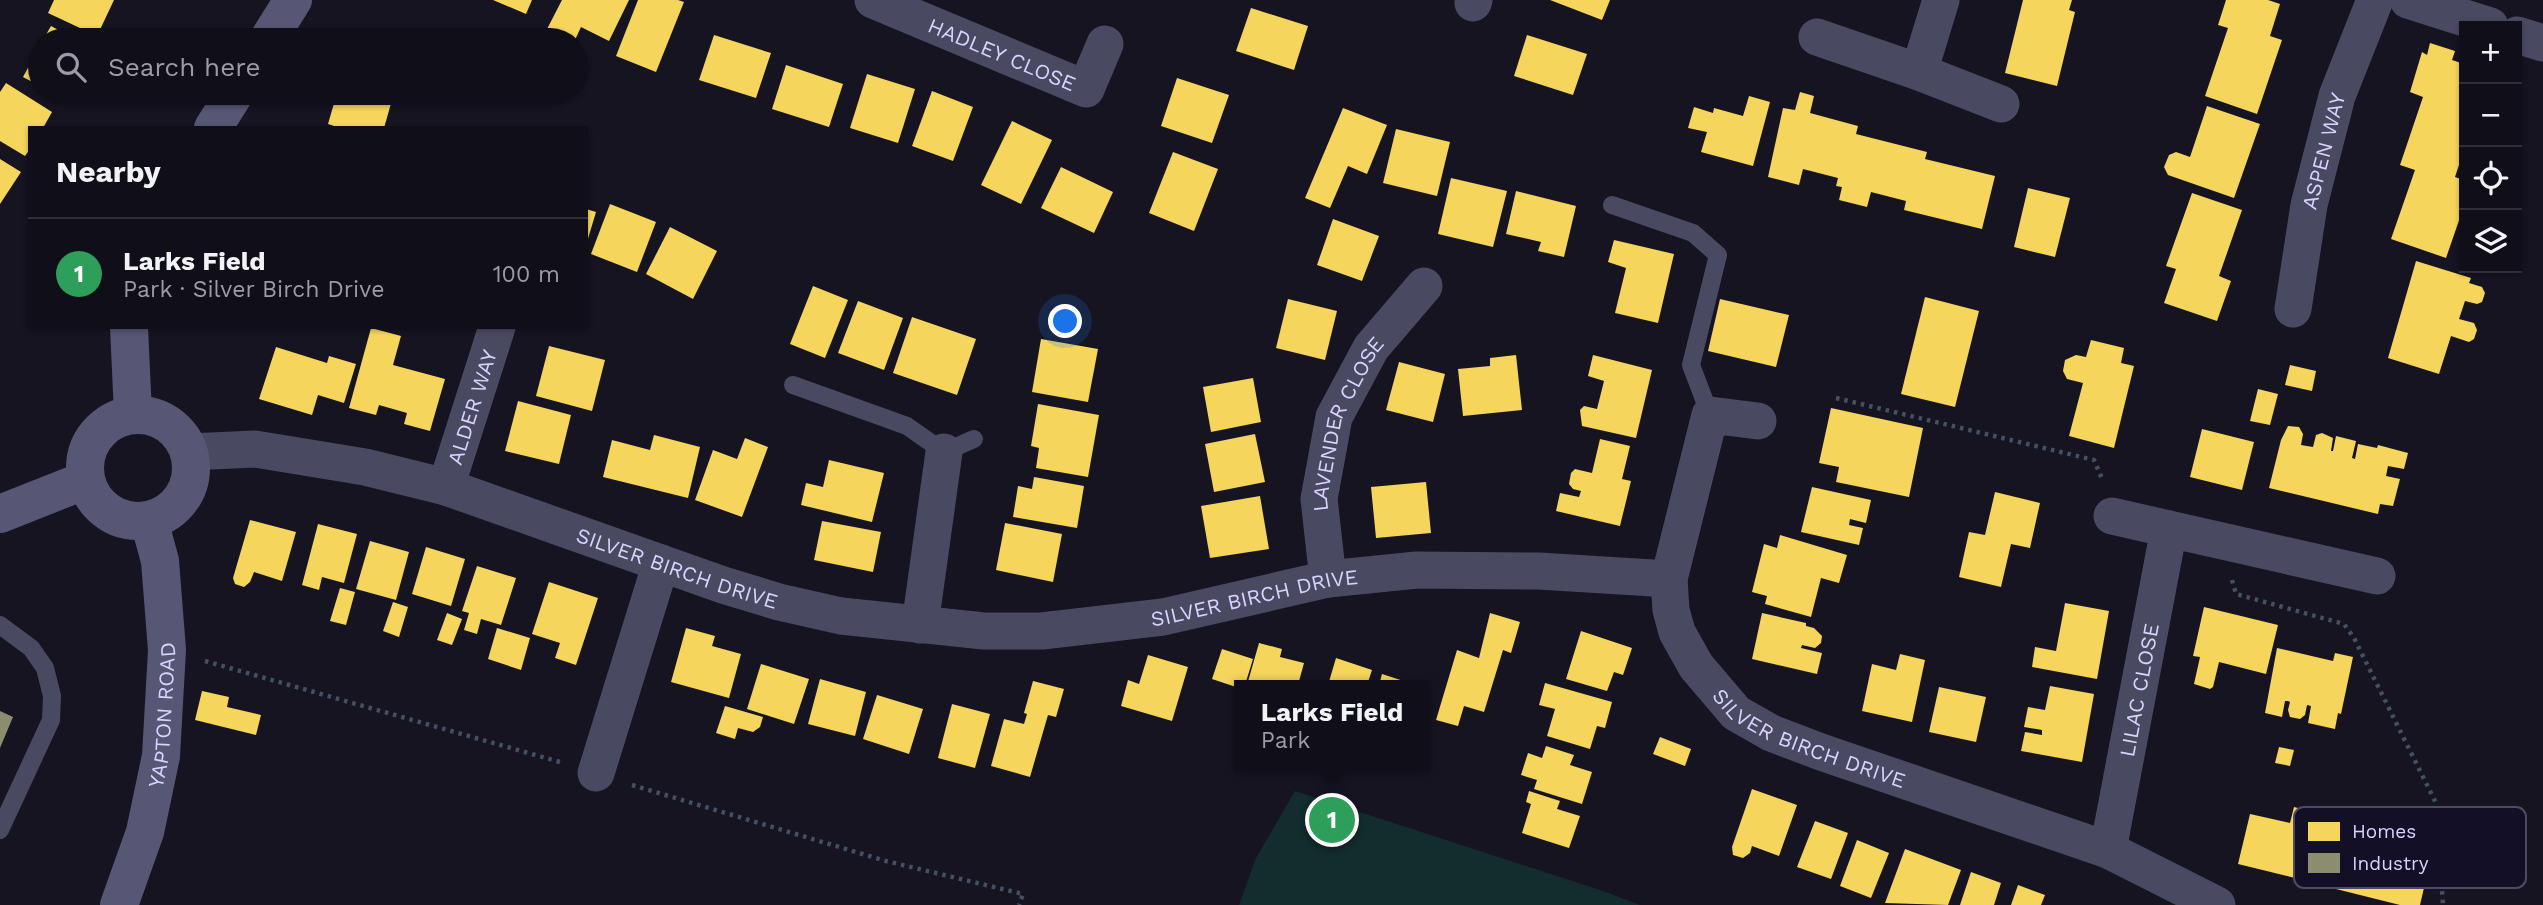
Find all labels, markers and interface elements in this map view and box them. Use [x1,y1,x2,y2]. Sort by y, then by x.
street label: HADLEY CLOSE [925,12,1080,96]
map controls [2459,21,2522,273]
button: + [2459,21,2522,84]
search box [28,28,588,105]
icon: search [52,48,90,86]
text: Search here [108,52,260,82]
button: − [2459,84,2522,147]
street label: ASPEN WAY [2296,90,2350,212]
button: locate [2459,147,2522,210]
text: Nearby [56,154,161,189]
button: layers [2459,210,2522,273]
text: Larks Field [123,246,266,276]
text: 1 [74,261,84,288]
text: 100 m [493,261,560,288]
text: Park · Silver Birch Drive [123,276,384,303]
your location [1048,304,1082,338]
street label: LAVENDER CLOSE [1307,331,1388,513]
street label: ALDER WAY [441,346,502,468]
street label: SILVER BIRCH DRIVE [573,522,781,613]
street label: SILVER BIRCH DRIVE [1149,564,1359,631]
street label: LILAC CLOSE [2114,621,2163,759]
street label: YAPTON ROAD [142,641,180,790]
popup [1234,680,1430,771]
street label: SILVER BIRCH DRIVE [1708,683,1909,793]
text: Larks Field [1261,697,1403,727]
text: Park [1261,727,1310,754]
pin: 1 [1309,794,1355,846]
legend [2294,807,2526,888]
text: Homes [2352,820,2416,843]
text: Industry [2352,852,2429,875]

